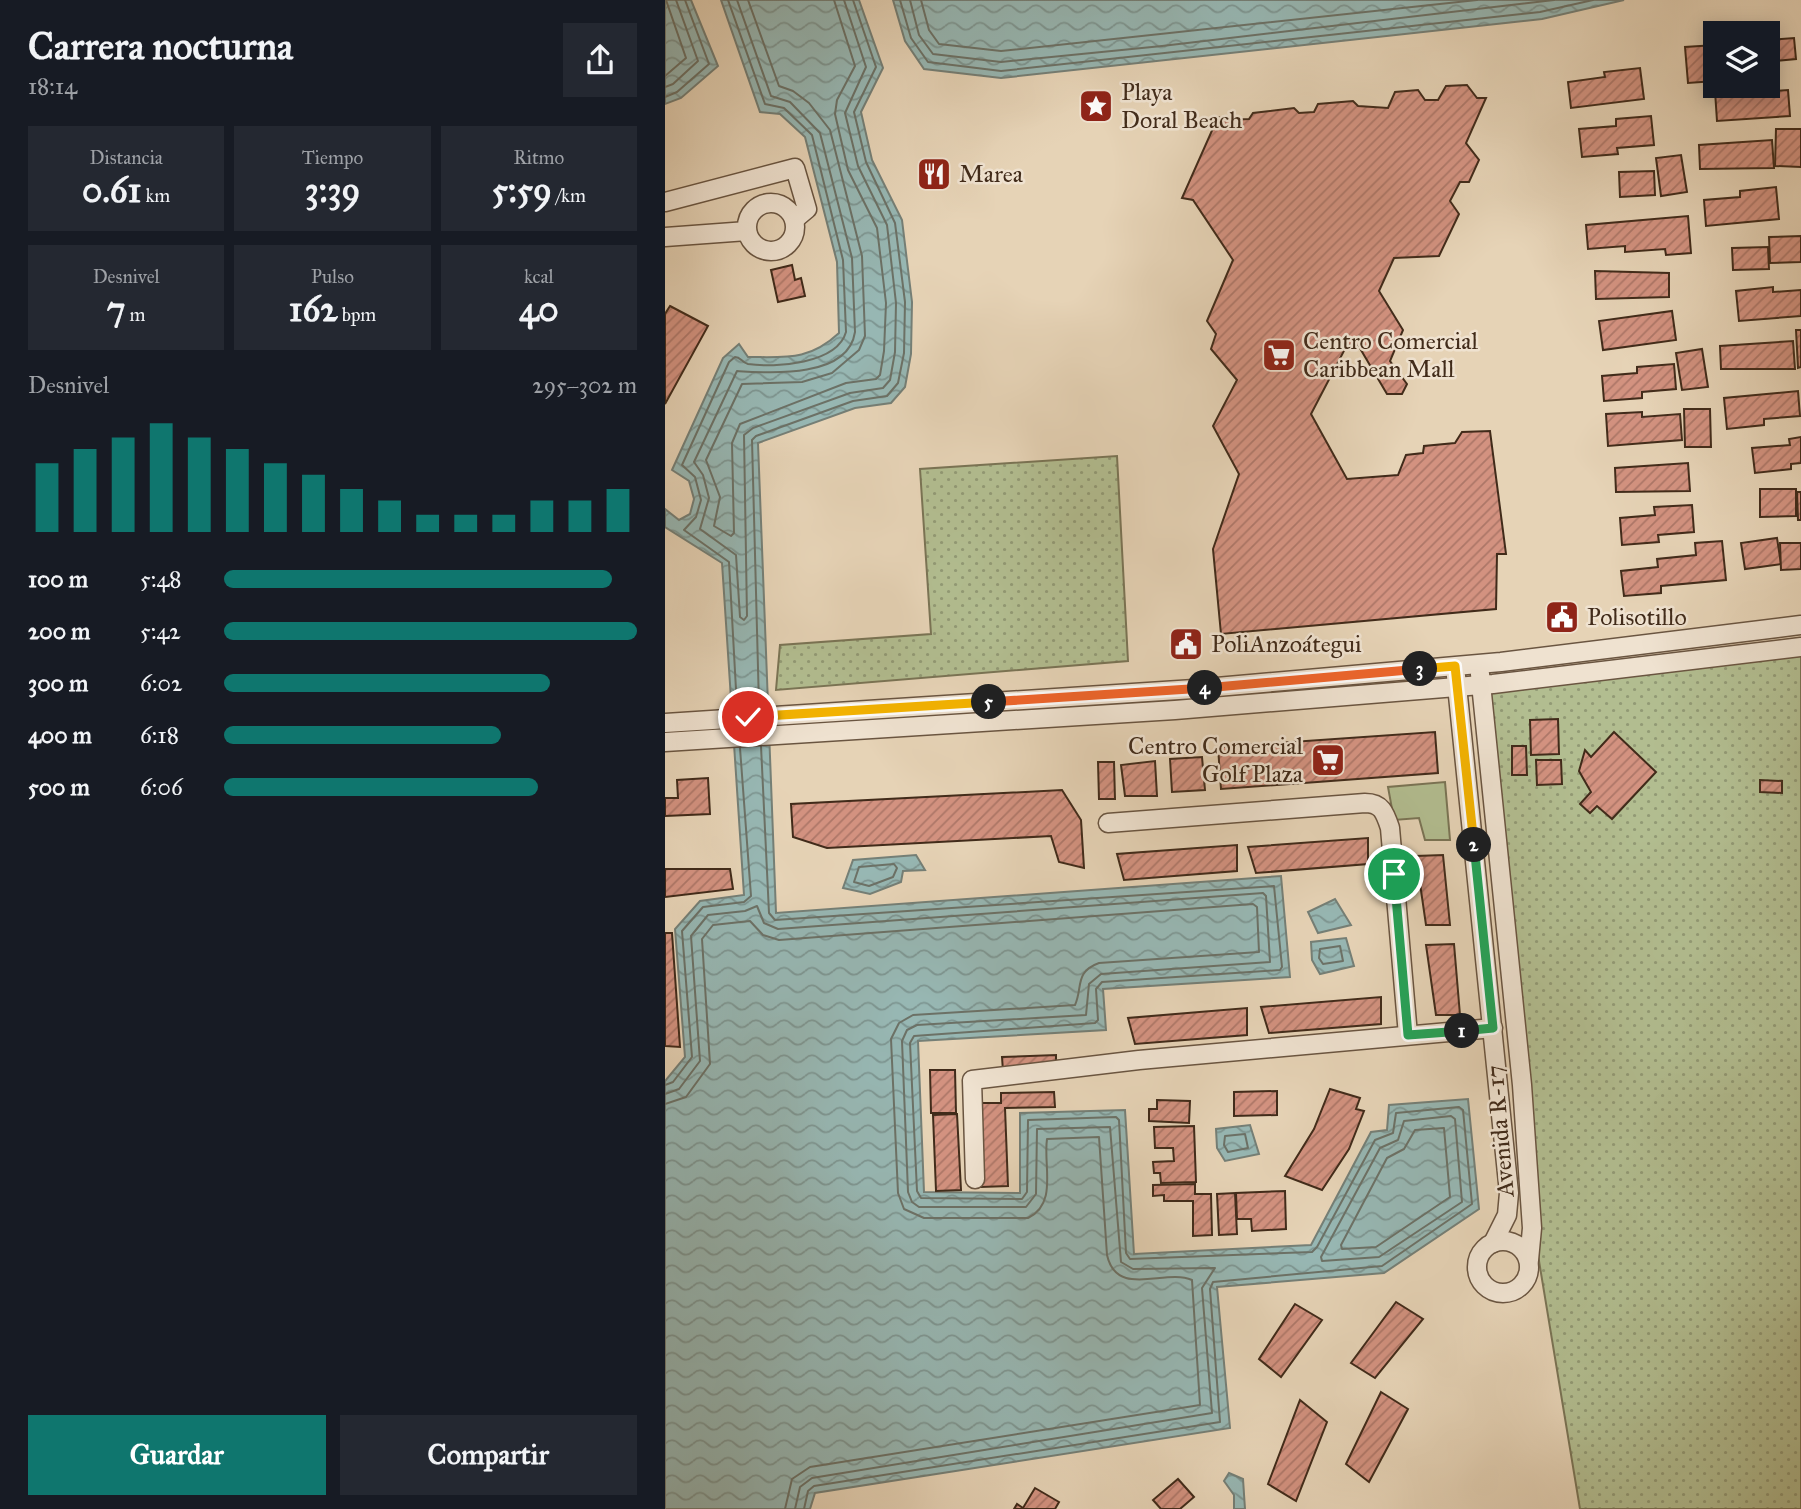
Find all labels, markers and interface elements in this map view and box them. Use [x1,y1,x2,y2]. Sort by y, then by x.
map controls [1703,21,1780,98]
button: layers [1703,21,1780,98]
text: Carrera nocturna [28,23,293,69]
button: share [563,23,637,97]
text: 18:14 [28,72,77,100]
place label: Playa Doral Beach [1121,77,1242,135]
place icon: Playa Doral Beach [1077,87,1115,125]
text: Distancia [89,146,163,169]
text: Tiempo [302,146,363,169]
text: Ritmo [513,146,564,169]
restaurant icon: Marea [915,155,953,193]
place label: Marea [959,159,1024,189]
text: 0.61 [82,169,141,212]
text: 3:39 [305,169,360,212]
text: 5:59 [492,169,552,212]
text: km [141,184,170,207]
text: /km [552,184,586,207]
text: Desnivel [93,265,160,288]
text: Pulso [311,265,354,288]
text: kcal [524,265,554,288]
text: 7 [107,288,125,331]
text: 162 [289,288,338,331]
text: 40 [519,288,559,331]
text: m [125,303,146,326]
text: bpm [338,303,376,326]
place label: Centro Comercial Caribbean Mall [1303,326,1478,384]
supermarket icon: Centro Comercial Caribbean Mall [1260,336,1298,374]
text: Desnivel [28,371,109,399]
text: 295–302 m [532,371,637,399]
text: 100 m [28,565,88,593]
text: 5:48 [140,565,182,593]
public building icon: Polisotillo [1543,598,1581,636]
place label: Polisotillo [1587,602,1687,632]
text: 200 m [28,617,90,645]
text: 5:42 [140,617,181,645]
public building icon: PoliAnzoátegui [1167,625,1205,663]
place label: PoliAnzoátegui [1211,629,1362,659]
pin: 3 [1403,652,1437,686]
text: 3 [1416,657,1423,680]
text: 300 m [28,669,88,697]
text: 6:02 [140,669,182,697]
pin: 4 [1187,670,1223,706]
text: 4 [1199,676,1210,699]
pin: 5 [971,684,1007,720]
pin [718,687,778,747]
text: 5 [984,690,993,713]
icon: check [729,698,767,736]
text: 400 m [28,721,92,749]
text: 6:18 [140,721,179,749]
place label: Centro Comercial Golf Plaza [1128,731,1304,789]
supermarket icon: Centro Comercial Golf Plaza [1309,741,1347,779]
text: 500 m [28,773,90,801]
text: 6:06 [140,773,183,801]
pin: 2 [1457,828,1491,862]
text: 2 [1469,833,1478,856]
pin [1364,844,1424,904]
icon: arrive [1375,855,1413,893]
pin: 1 [1445,1014,1479,1048]
text: 1 [1458,1019,1465,1042]
street label: Avenida R-17 [1479,1064,1521,1199]
button: Guardar [28,1415,326,1495]
button: Compartir [340,1415,637,1495]

